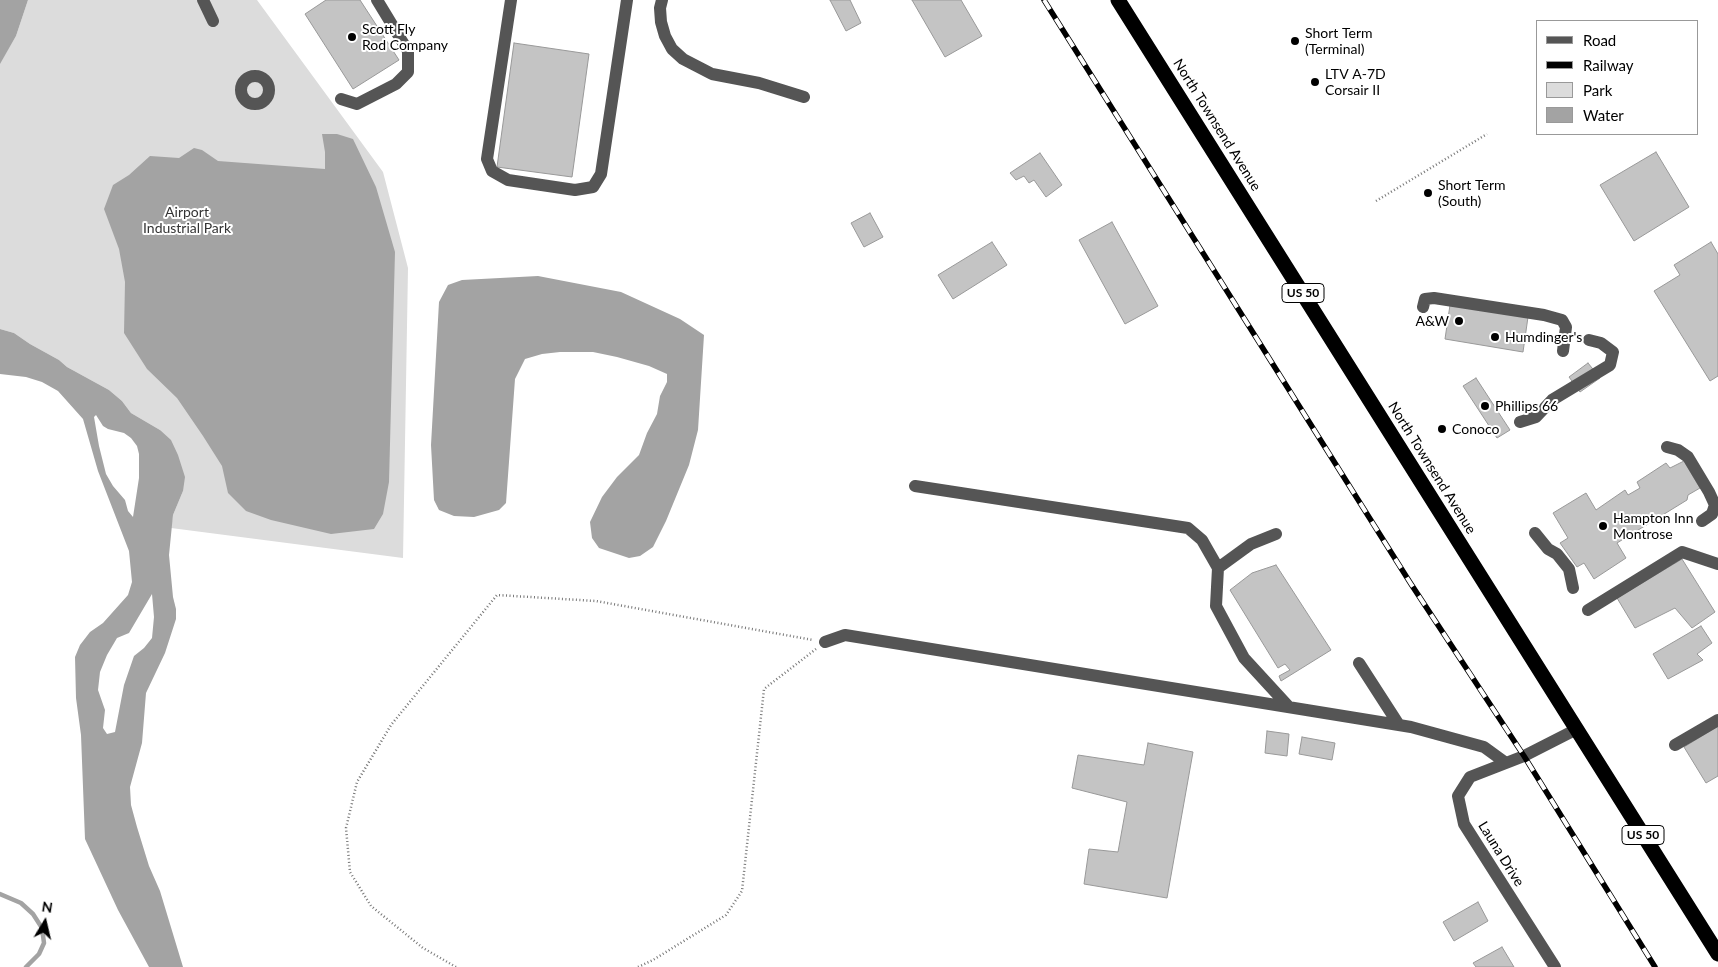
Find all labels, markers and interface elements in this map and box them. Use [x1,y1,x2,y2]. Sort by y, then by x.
legend [1536,20,1698,135]
place label: Scott Fly Rod Company [362,21,448,54]
place label: Short Term (Terminal) [1305,25,1372,58]
marker: Scott Fly Rod Company [346,31,358,43]
text: Road [1583,31,1616,49]
marker: Short Term (Terminal) [1289,35,1301,47]
street label: North Townsend Avenue [1170,56,1264,194]
text: Railway [1583,56,1634,74]
place label: LTV A-7D Corsair II [1325,66,1386,98]
marker: LTV A-7D Corsair II [1309,76,1321,88]
text: Park [1583,81,1612,99]
text: Water [1583,106,1624,124]
place label: Short Term (South) [1438,177,1505,210]
marker: Short Term (South) [1422,187,1434,199]
park label: Airport Industrial Park [143,204,231,236]
road number: US 50 [1282,284,1324,302]
place label: A&W [1415,313,1449,329]
marker: A&W [1453,315,1465,327]
place label: Humdinger's [1505,329,1582,345]
marker: Humdinger's [1489,331,1501,343]
place label: Phillips 66 [1495,398,1558,414]
street label: North Townsend Avenue [1385,399,1479,537]
marker: Phillips 66 [1479,400,1491,412]
place label: Conoco [1452,421,1499,437]
marker: Conoco [1436,423,1448,435]
place label: Hampton Inn Montrose [1613,510,1693,542]
marker: Hampton Inn Montrose [1597,520,1609,532]
street label: Launa Drive [1474,818,1528,890]
road number: US 50 [1622,826,1664,844]
north arrow [20,897,70,947]
text: N [41,897,54,916]

